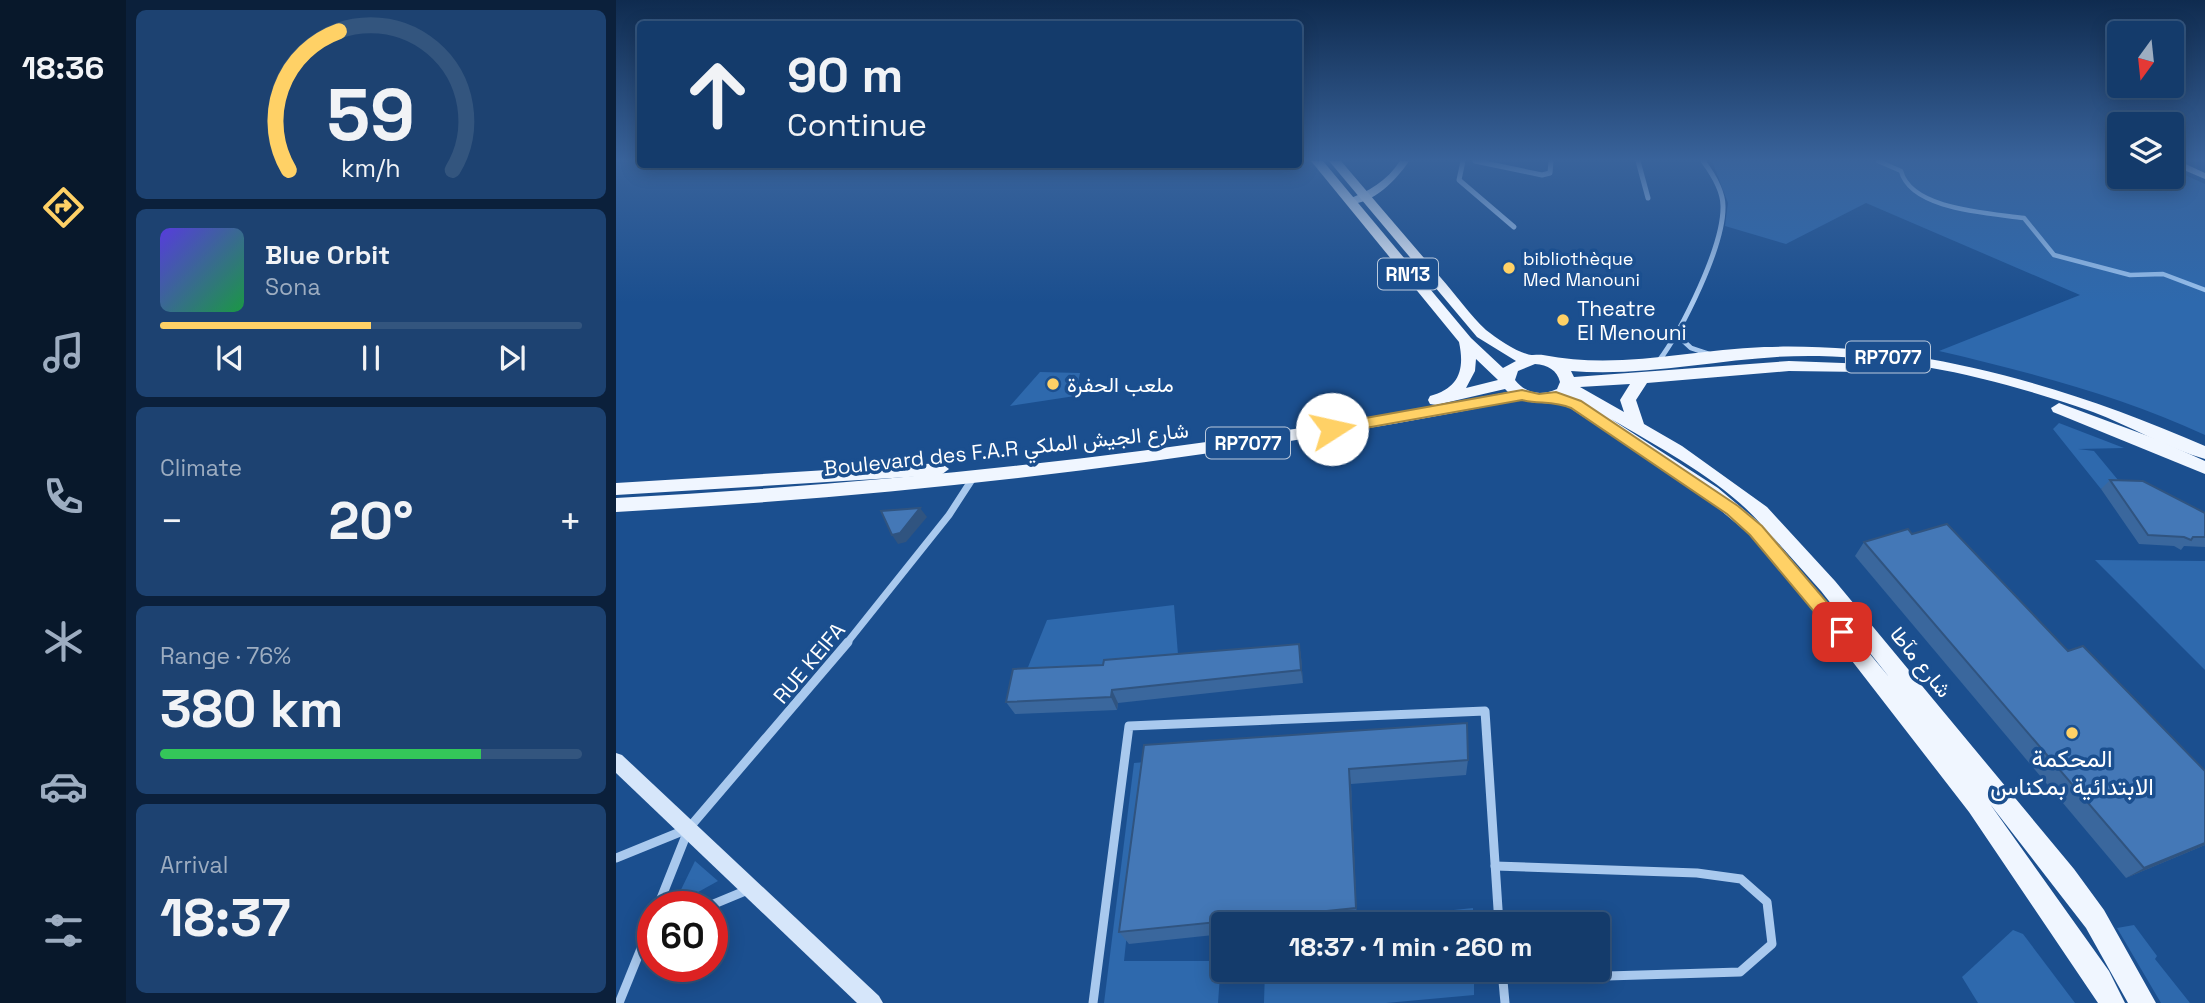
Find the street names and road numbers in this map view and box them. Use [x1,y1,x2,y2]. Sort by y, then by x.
road number: RN13 [1378,258,1438,290]
road number: RP7077 [1846,342,1930,372]
street label: Boulevard des F.A.R شارع الجيش الملكي [822,416,1190,486]
road number: RP7077 [1206,428,1290,458]
street label: RUE KEIFA [767,617,851,709]
street label: شارع مآطا [1883,621,1958,704]

